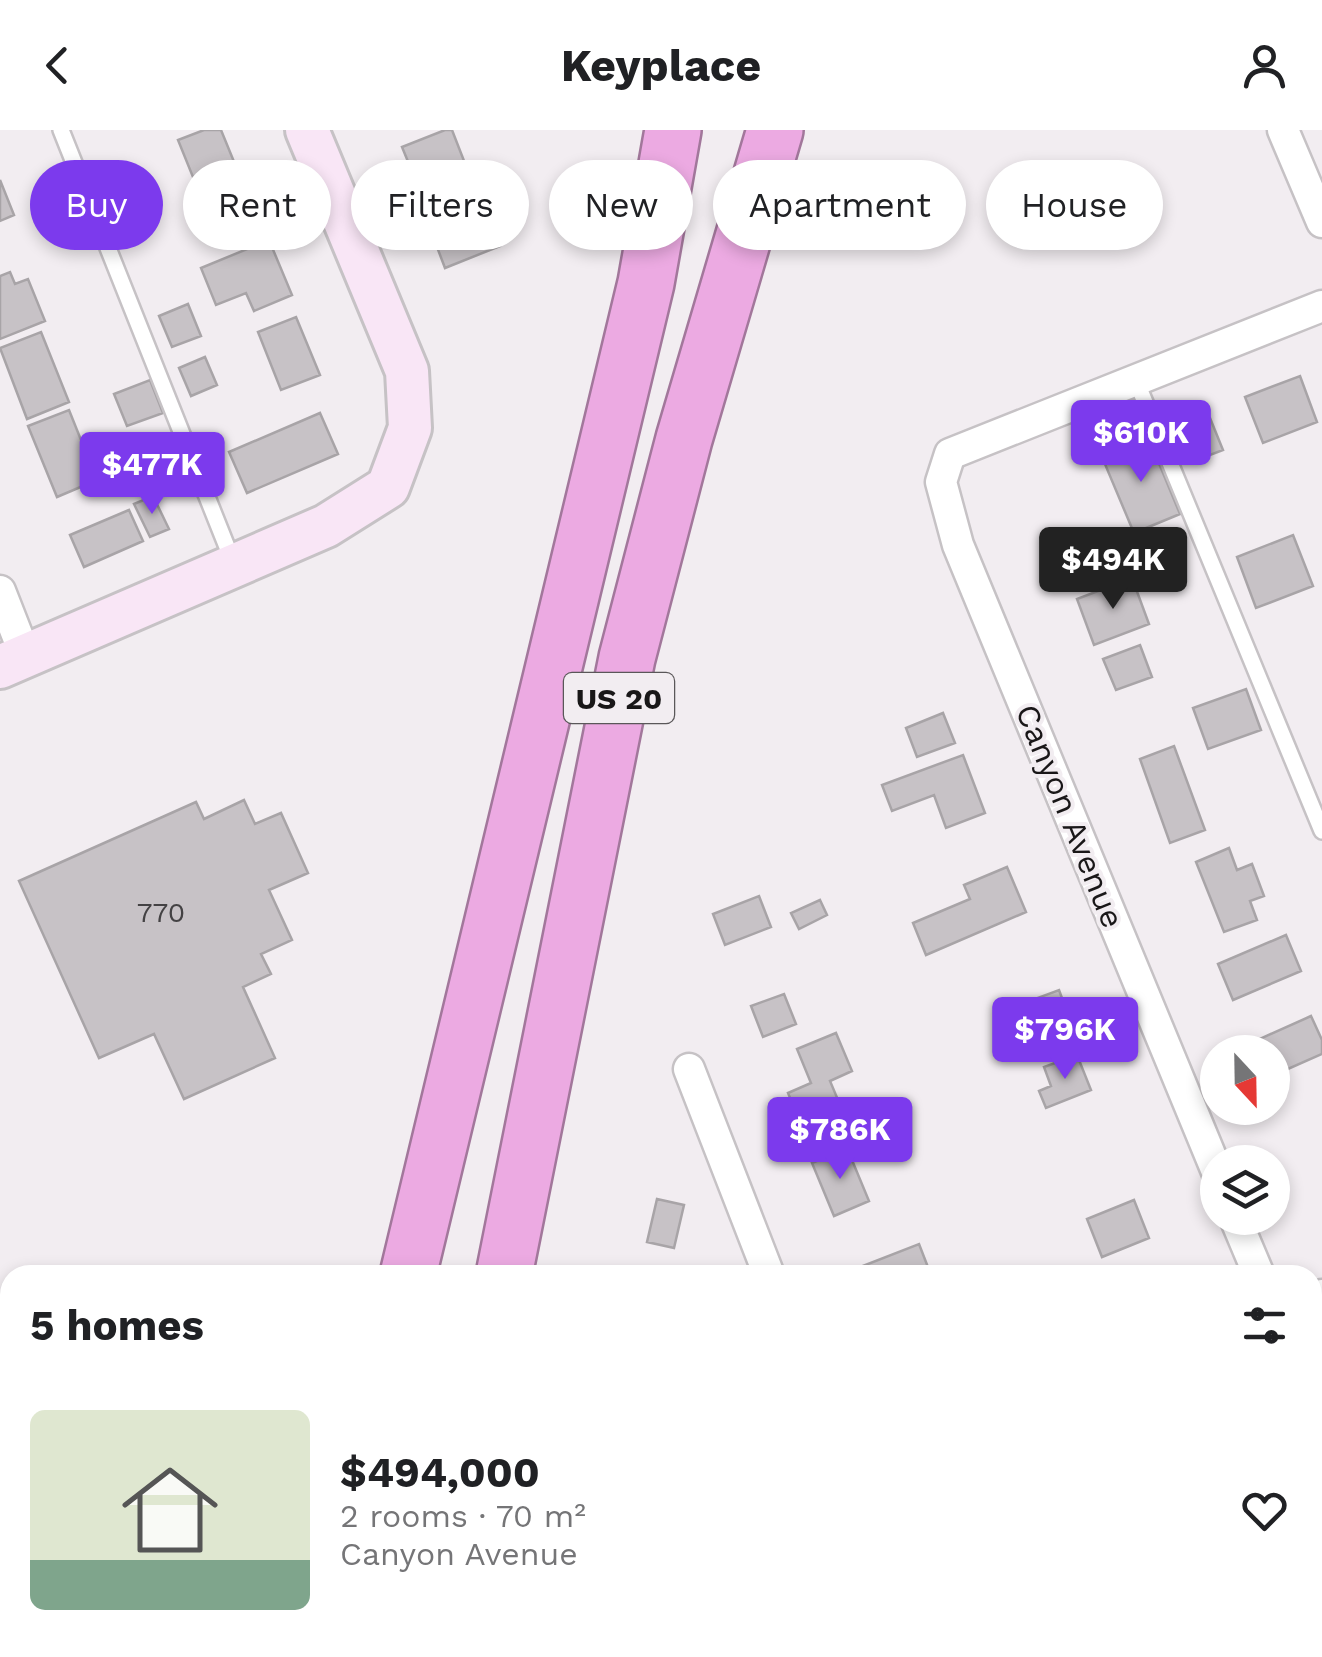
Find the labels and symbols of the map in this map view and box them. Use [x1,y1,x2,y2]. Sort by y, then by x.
pin: $610K [1071,400,1211,485]
pin: $477K [82,432,222,517]
pin: $494K [1043,527,1183,612]
road number: US 20 [564,673,674,723]
street label: Canyon Avenue [1008,699,1132,933]
house number: 770 [137,896,185,929]
pin: $796K [995,997,1135,1082]
north arrow [1200,1035,1290,1125]
pin: $786K [770,1097,910,1182]

